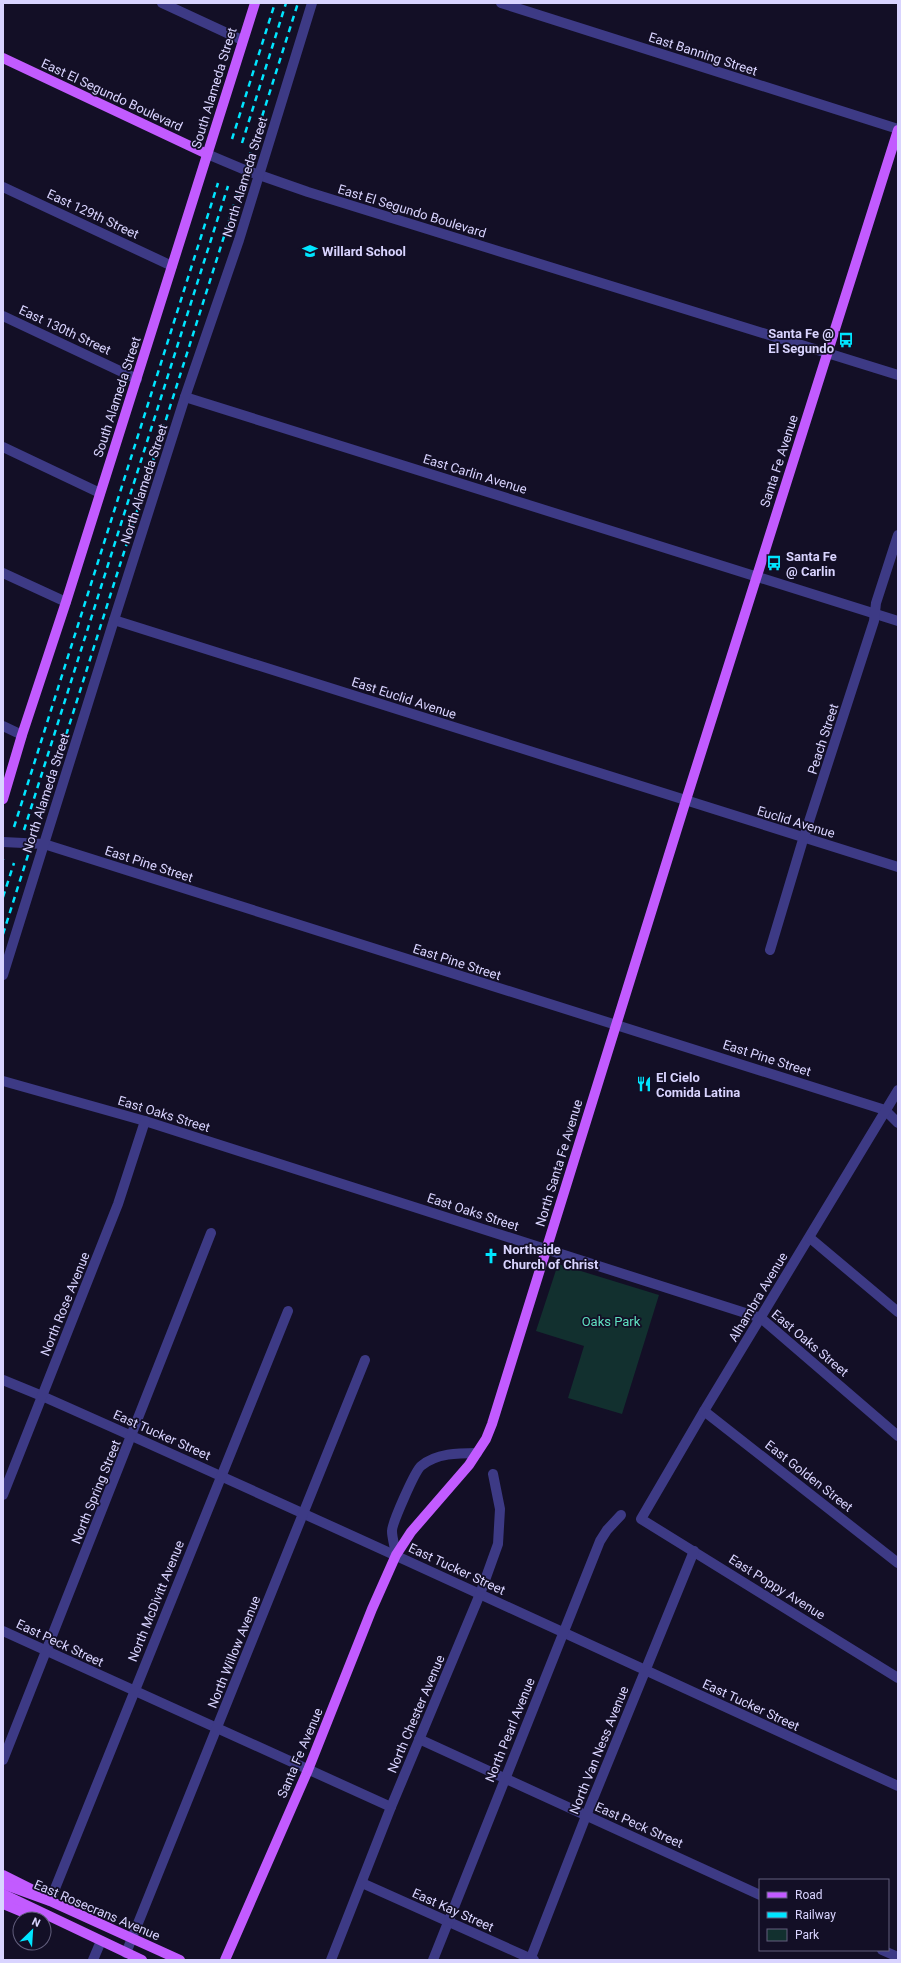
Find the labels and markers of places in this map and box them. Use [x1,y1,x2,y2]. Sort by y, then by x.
school or university icon: Willard School [301,242,319,260]
place label: Willard School [322,244,406,259]
place label: Santa Fe @ El Segundo [768,326,834,356]
bus stop icon: Santa Fe @ El Segundo [837,331,855,349]
place label: Santa Fe @ Carlin [786,549,837,579]
bus stop icon: Santa Fe @ Carlin [765,554,783,572]
place label: El Cielo Comida Latina [656,1070,740,1100]
restaurant icon: El Cielo Comida Latina [635,1075,653,1093]
place label: Northside Church of Christ [503,1242,599,1272]
church icon: Northside Church of Christ [482,1247,500,1265]

